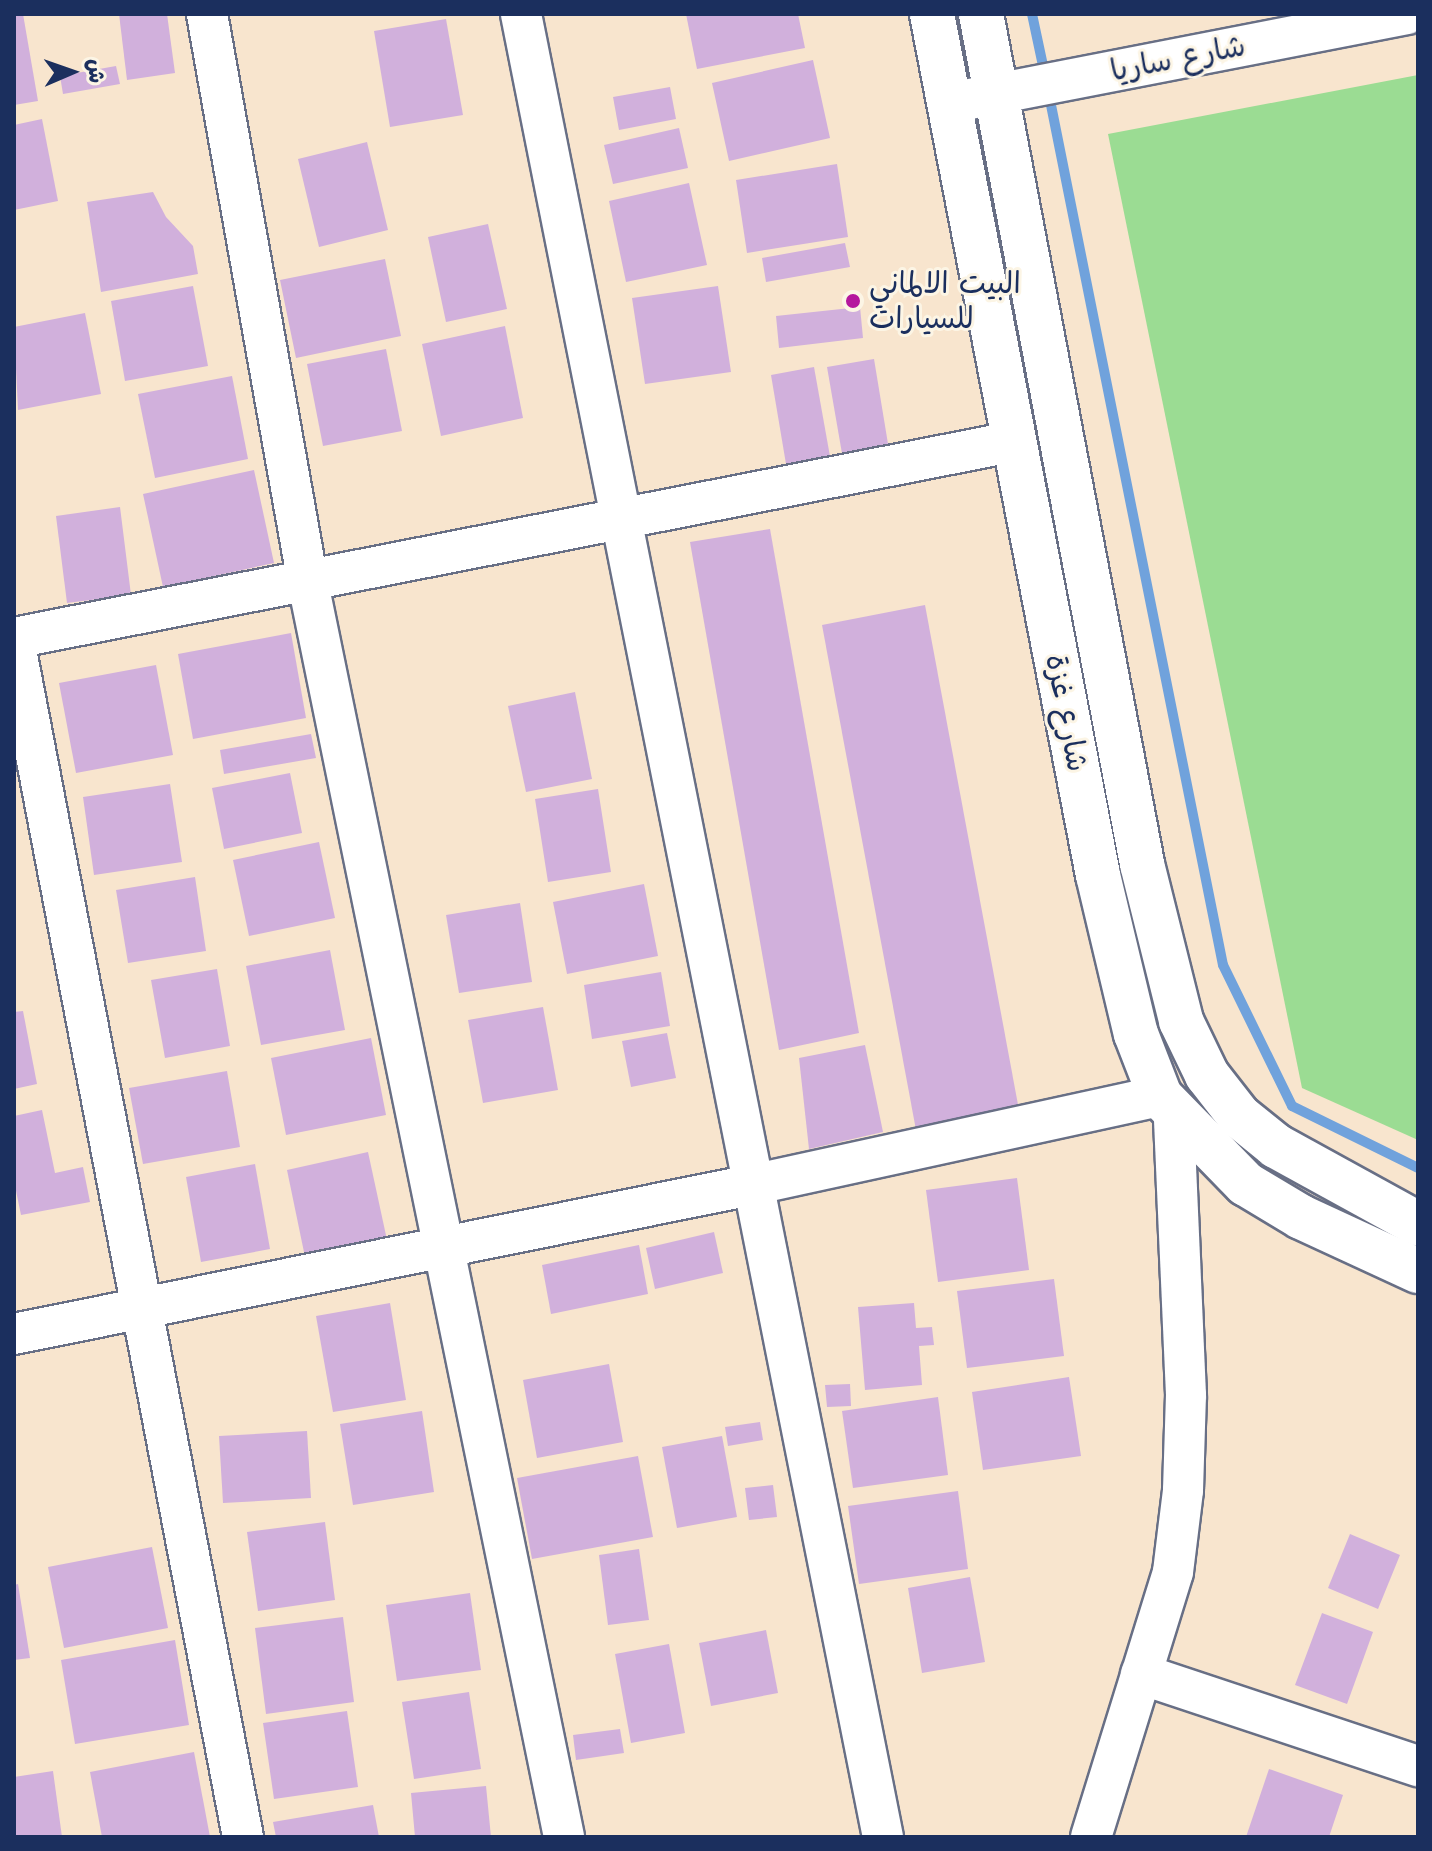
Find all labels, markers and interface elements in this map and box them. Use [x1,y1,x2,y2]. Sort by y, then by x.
street label: شارع ساريا [1107,28,1249,90]
north arrow [32,32,112,112]
text: ش [83,59,109,84]
place label: البيت الالماني للسيارات [869,266,1021,336]
marker: البيت الالماني للسيارات [844,292,862,310]
street label: شارع غزة [1037,651,1095,775]

